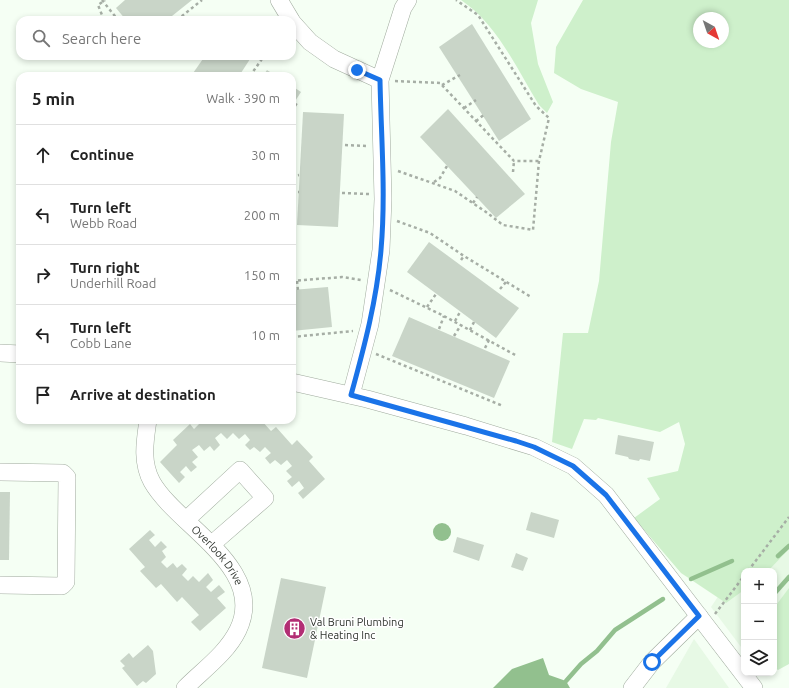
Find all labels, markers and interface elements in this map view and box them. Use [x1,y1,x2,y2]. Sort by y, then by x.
north arrow [693,12,729,48]
search box [16,16,296,60]
icon: search [30,27,52,49]
text: Search here [62,30,141,47]
route end [348,61,366,79]
text: 5 min [32,89,75,108]
text: Walk · 390 m [206,91,280,105]
icon: ahead [32,144,54,166]
text: Continue [70,146,134,163]
text: 30 m [251,148,280,162]
text: Turn left [70,199,131,216]
icon: left [32,204,54,226]
text: 200 m [244,208,280,222]
text: Webb Road [70,216,137,230]
text: Turn right [70,259,140,276]
icon: right [32,264,54,286]
text: 150 m [244,268,280,282]
text: Underhill Road [70,276,156,290]
text: Turn left [70,319,131,336]
icon: left [32,324,54,346]
text: 10 m [251,328,280,342]
text: Cobb Lane [70,336,132,350]
icon: arrive [32,384,54,406]
text: Arrive at destination [70,386,216,403]
street label: Overlook Drive [189,523,245,587]
map controls [741,568,777,676]
button: + [741,568,777,604]
button: − [741,604,777,640]
building icon: Val Bruni Plumbing & Heating Inc [281,615,307,641]
place label: Val Bruni Plumbing & Heating Inc [310,616,404,641]
button: layers [741,640,777,676]
route start [643,653,661,671]

